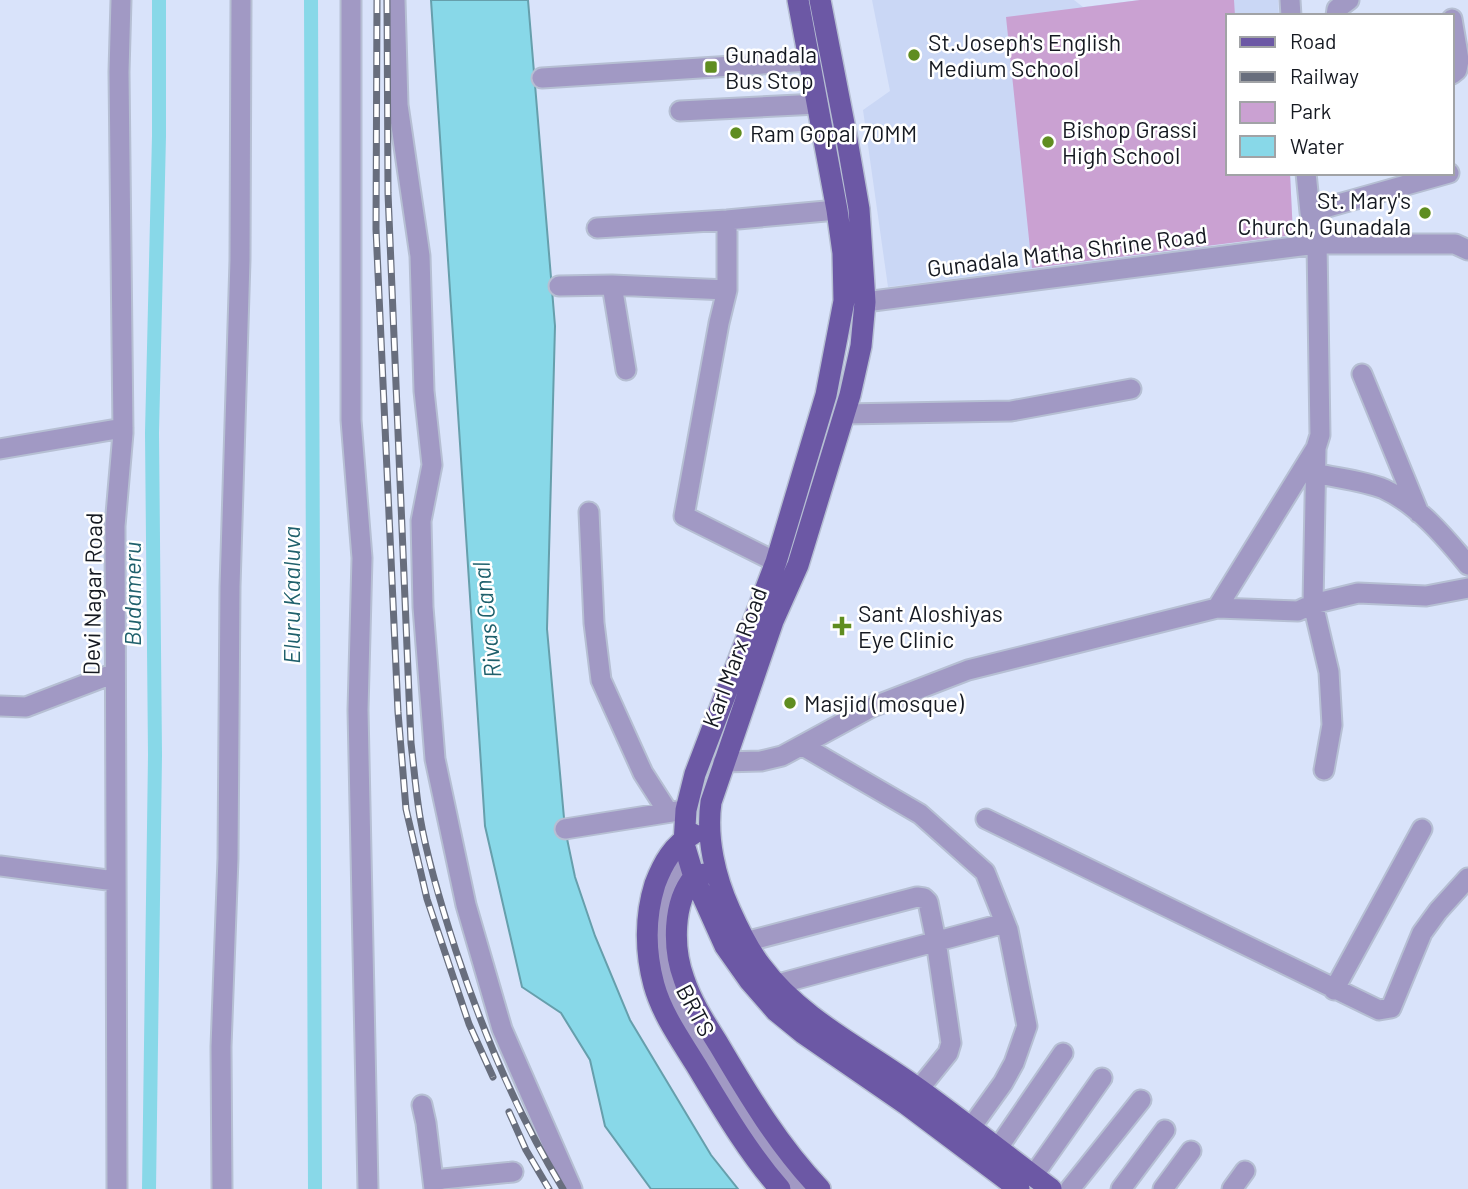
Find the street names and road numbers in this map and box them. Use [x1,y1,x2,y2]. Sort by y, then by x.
street label: Gunadala Matha Shrine Road [925,220,1209,282]
street label: Devi Nagar Road [77,512,107,676]
street label: Karl Marx Road [696,583,772,731]
street label: BRTS [671,979,721,1041]

